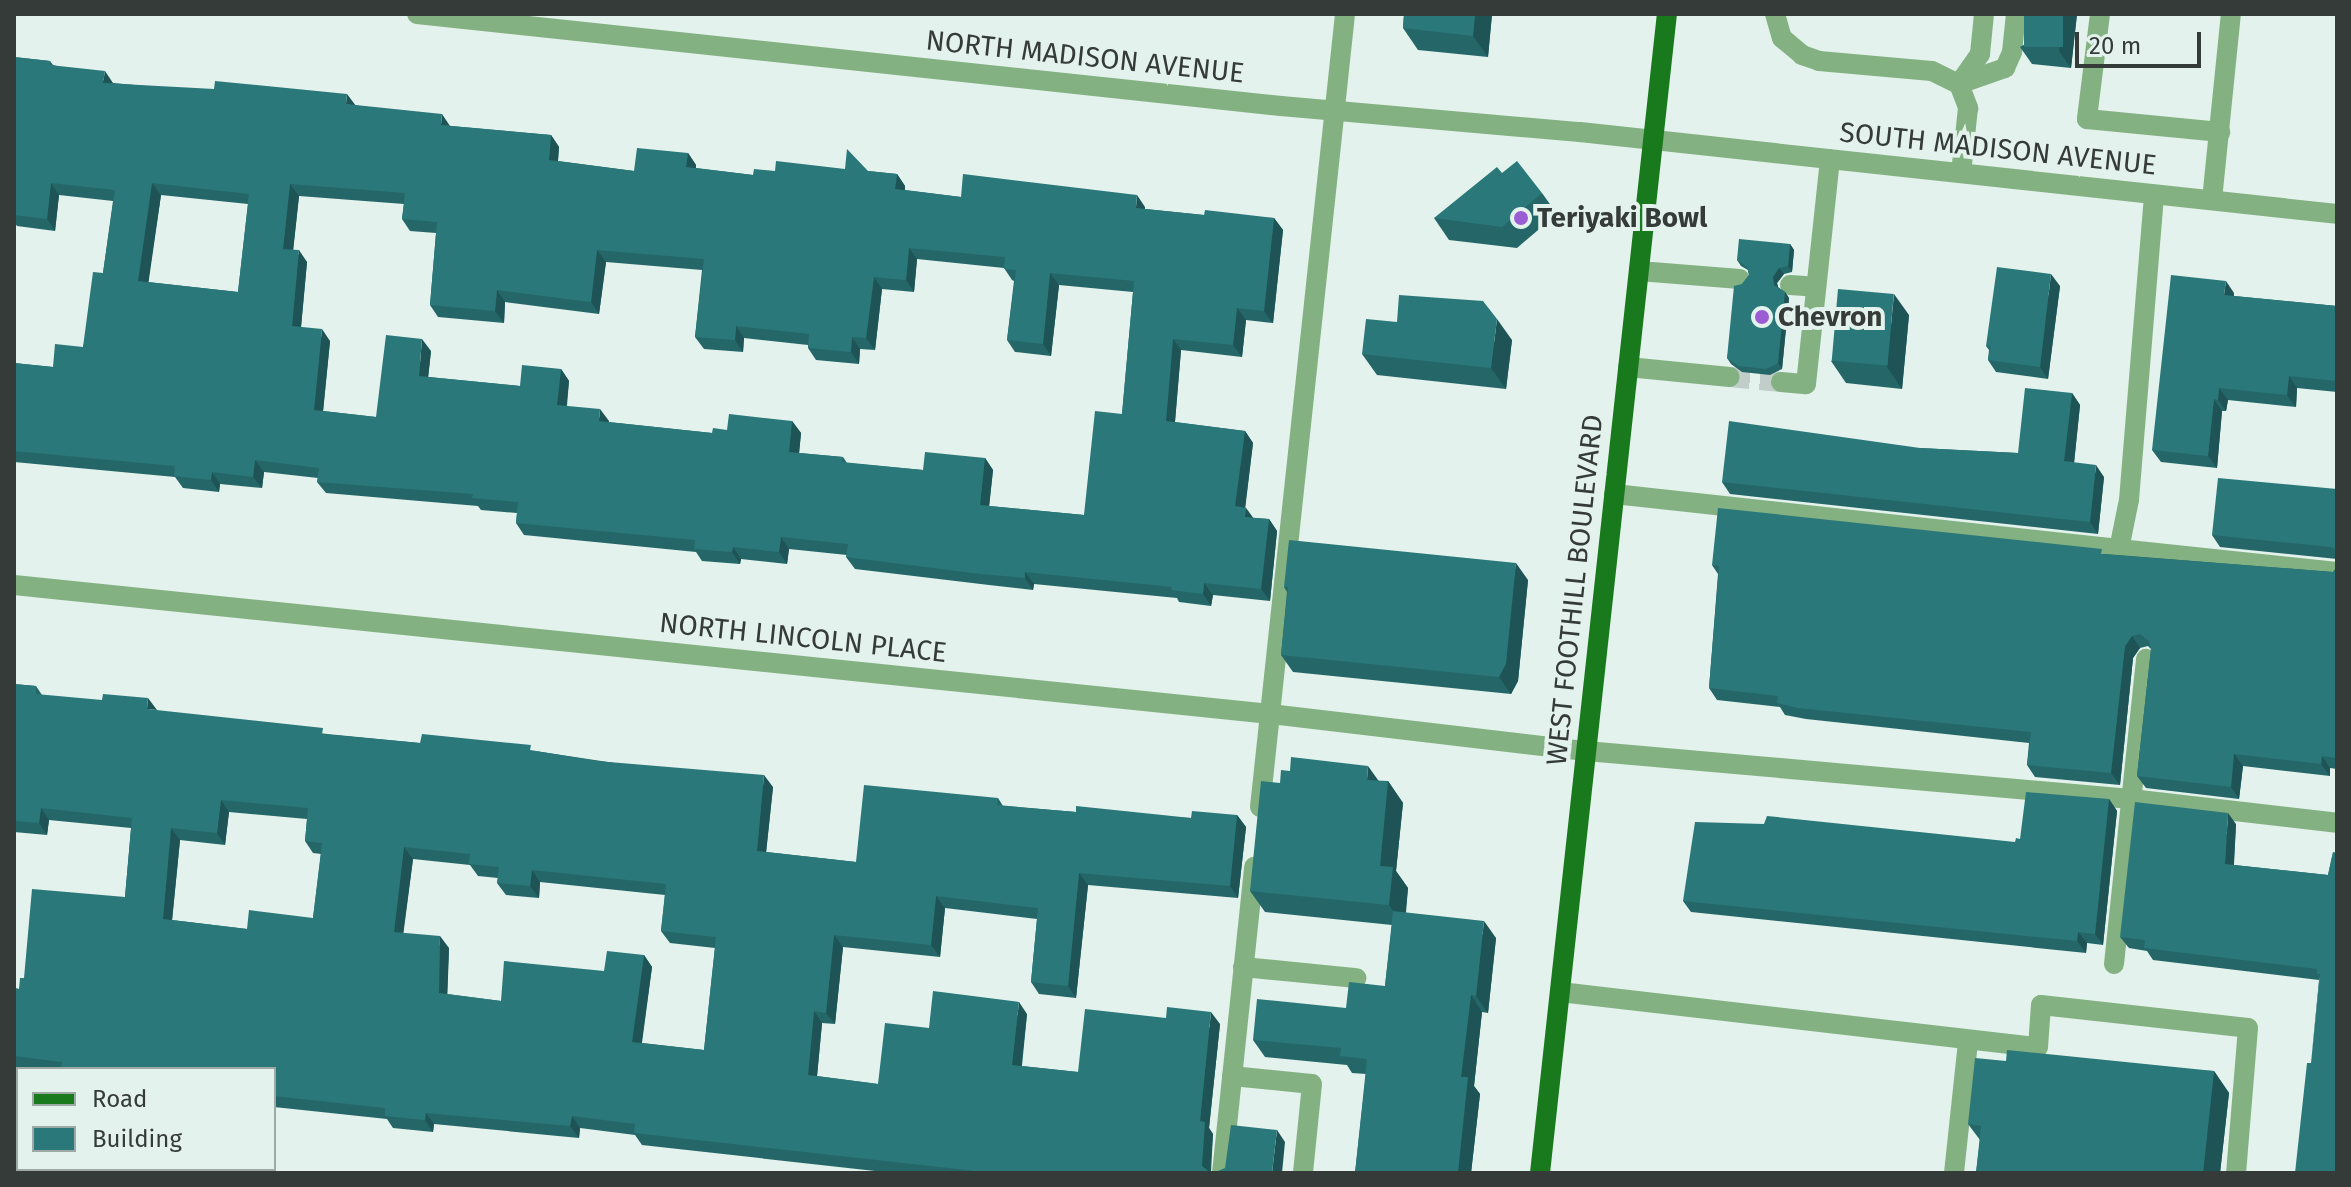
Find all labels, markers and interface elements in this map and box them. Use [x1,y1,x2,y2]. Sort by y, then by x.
scale bar [2079,16,2205,66]
street label: NORTH MADISON AVENUE [924,24,1246,90]
text: 20 m [2089,32,2141,60]
street label: SOUTH MADISON AVENUE [1838,116,2158,182]
place label: Teriyaki Bowl [1537,201,1707,235]
marker: Teriyaki Bowl [1512,209,1530,227]
place label: Chevron [1778,300,1882,334]
marker: Chevron [1753,308,1771,326]
street label: WEST FOOTHILL BOULEVARD [1540,413,1610,767]
street label: NORTH LINCOLN PLACE [658,606,948,670]
legend [16,1067,276,1171]
text: Road [92,1085,147,1113]
text: Building [92,1125,182,1153]

